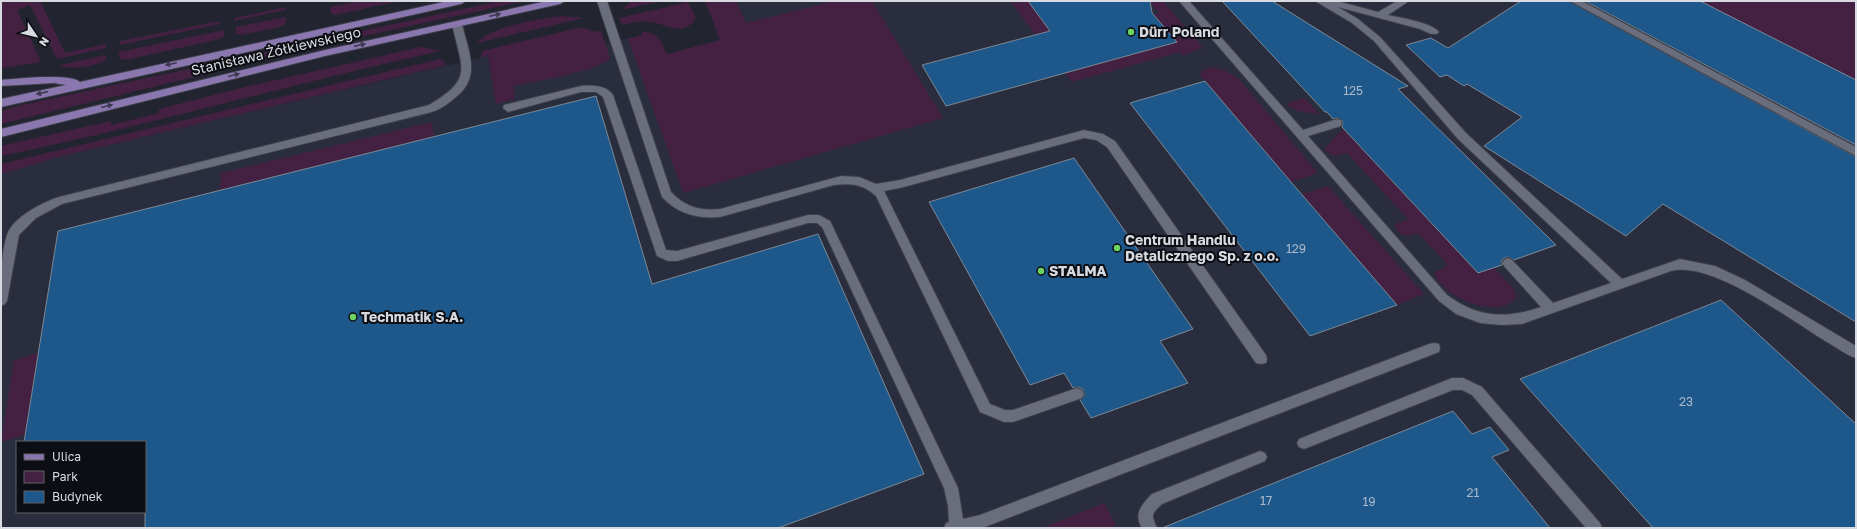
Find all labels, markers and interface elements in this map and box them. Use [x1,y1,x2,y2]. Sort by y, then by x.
one-way arrow [489,12,501,18]
north arrow [16,16,56,56]
street label: Stanisława Żółkiewskiego [189,23,362,78]
place label: Dürr Poland [1139,23,1219,40]
marker: Dürr Poland [1126,27,1136,37]
text: N [37,35,52,49]
one-way arrow [354,42,366,48]
one-way arrow [165,62,177,68]
one-way arrow [227,72,240,78]
house number: 125 [1343,83,1363,98]
one-way arrow [36,90,48,96]
one-way arrow [101,103,114,109]
place label: Centrum Handlu Detalicznego Sp. z o.o. [1125,231,1279,264]
house number: 129 [1286,241,1306,256]
marker: Centrum Handlu Detalicznego Sp. z o.o. [1112,243,1122,253]
place label: STALMA [1049,262,1107,279]
marker: STALMA [1036,266,1046,276]
place label: Techmatik S.A. [361,308,464,325]
marker: Techmatik S.A. [348,312,358,322]
house number: 23 [1679,394,1693,409]
legend [16,441,146,513]
text: Ulica [52,449,81,464]
text: Park [52,469,78,484]
house number: 21 [1467,485,1480,500]
text: Budynek [52,489,103,504]
house number: 17 [1260,493,1272,508]
house number: 19 [1362,494,1376,509]

